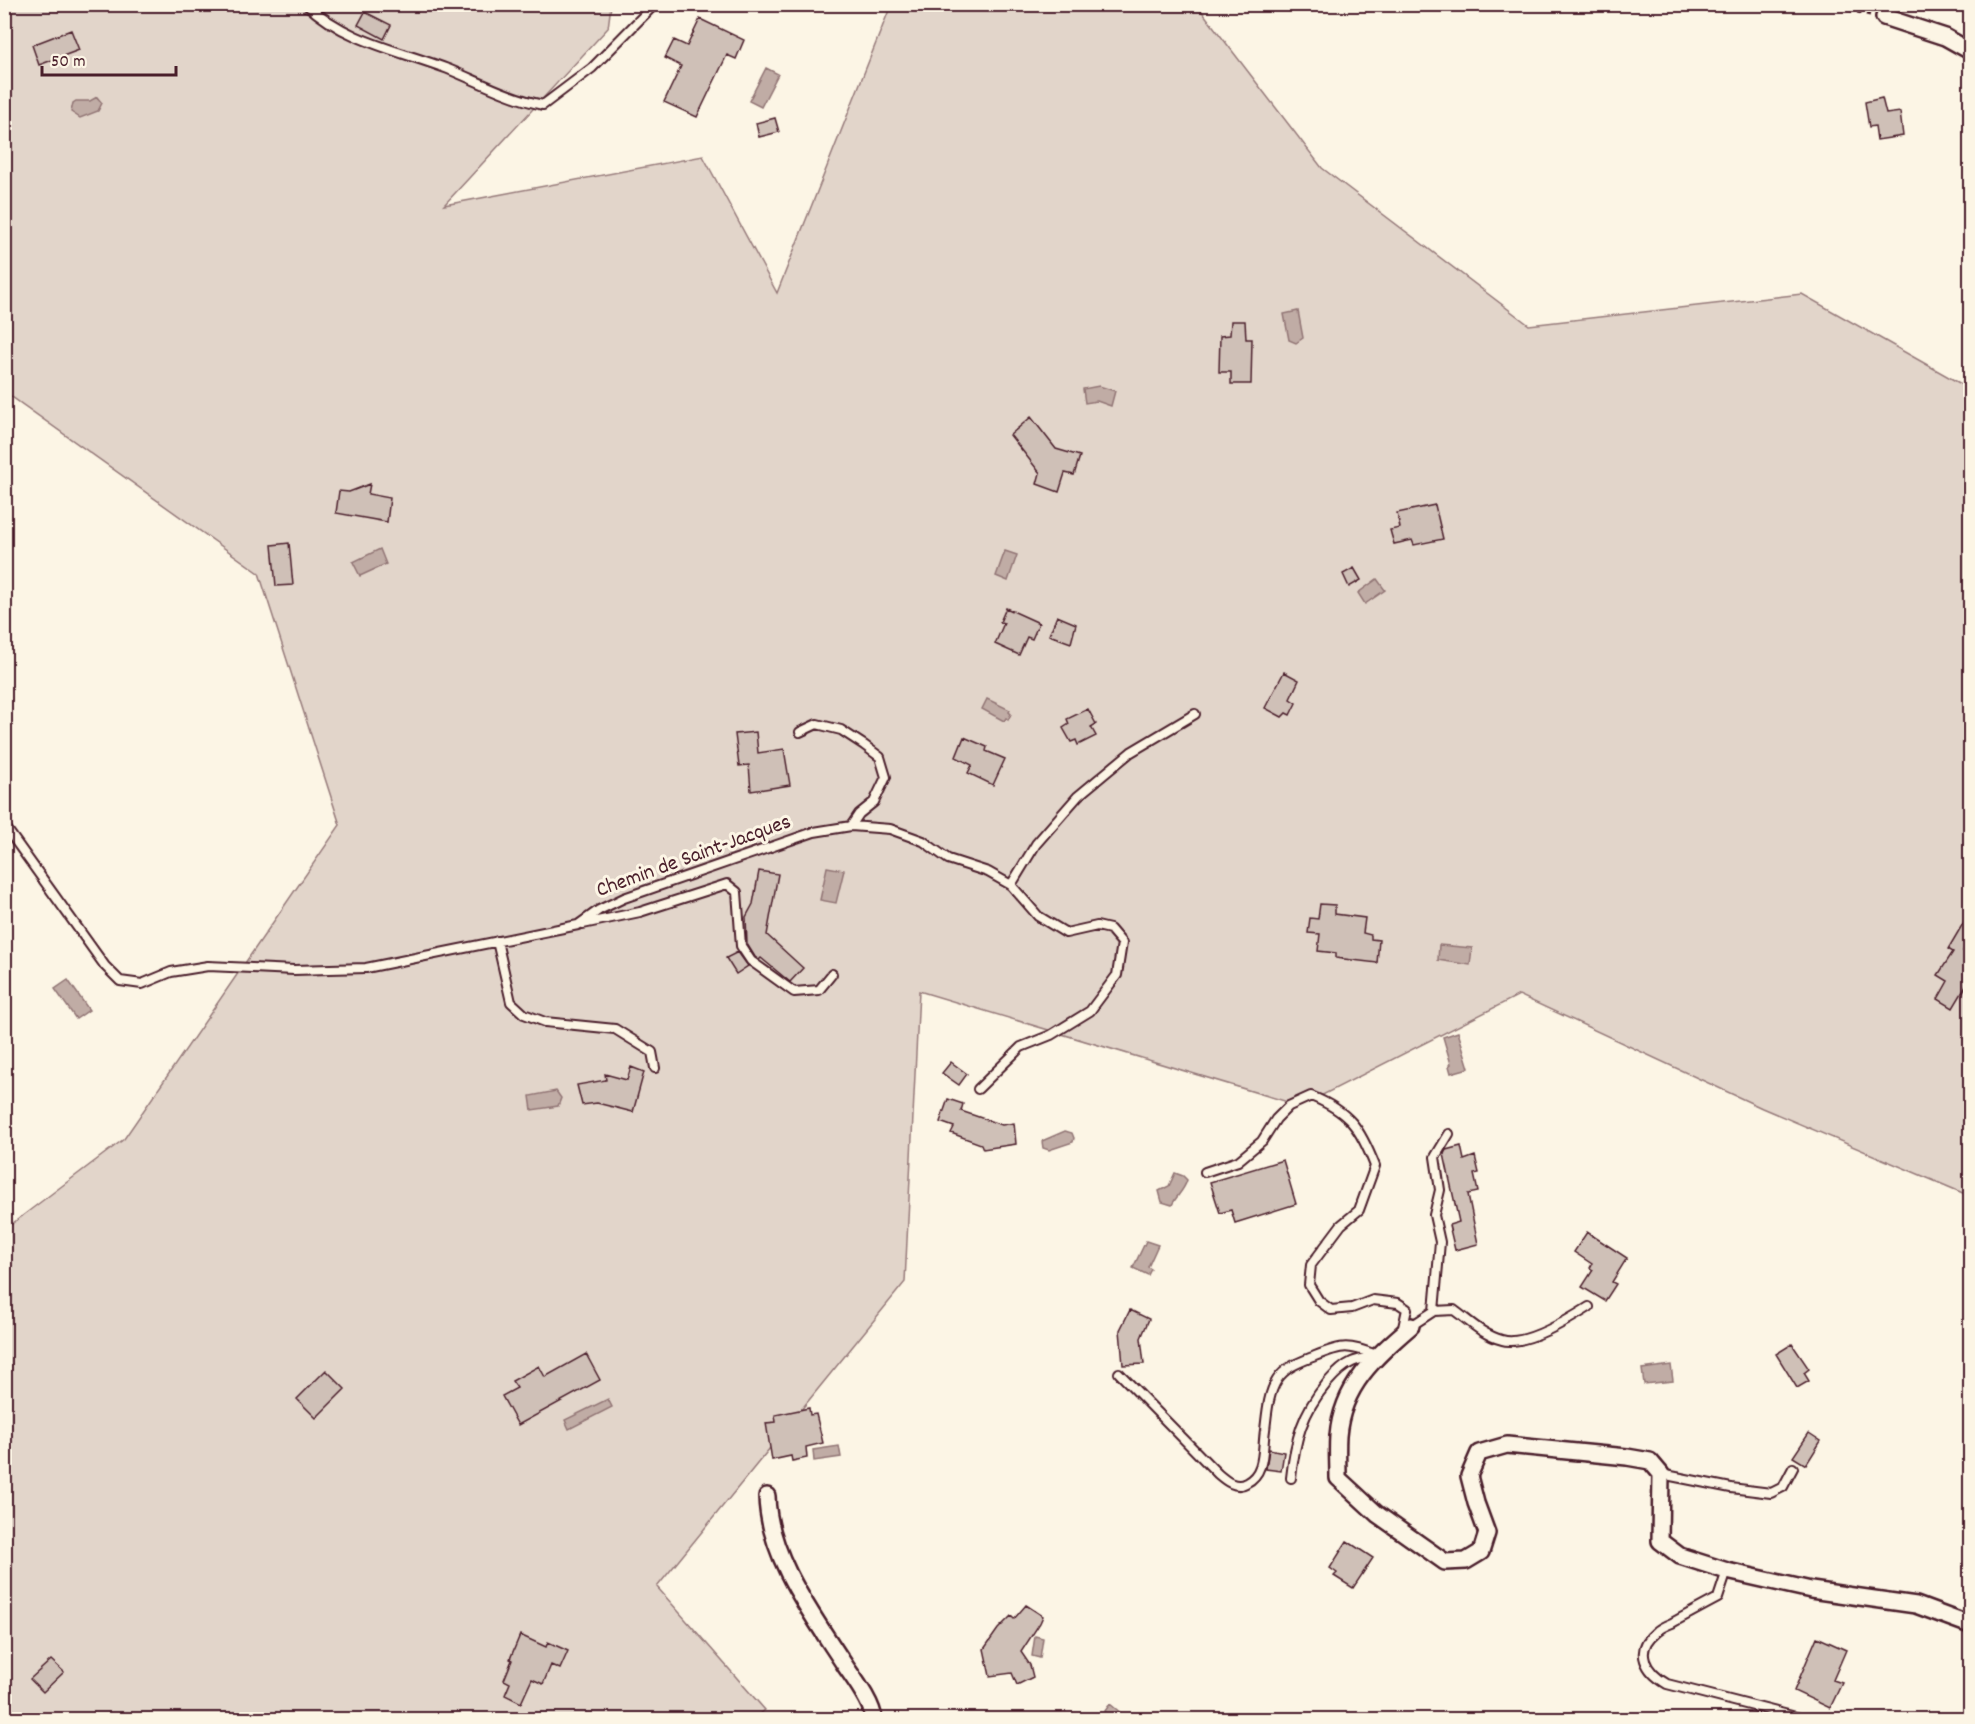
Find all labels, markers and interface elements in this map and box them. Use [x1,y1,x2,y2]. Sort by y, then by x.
scale bar [42,39,176,77]
text: 50 m [51,50,86,75]
street label: Chemin de Saint-Jacques [592,807,796,907]

